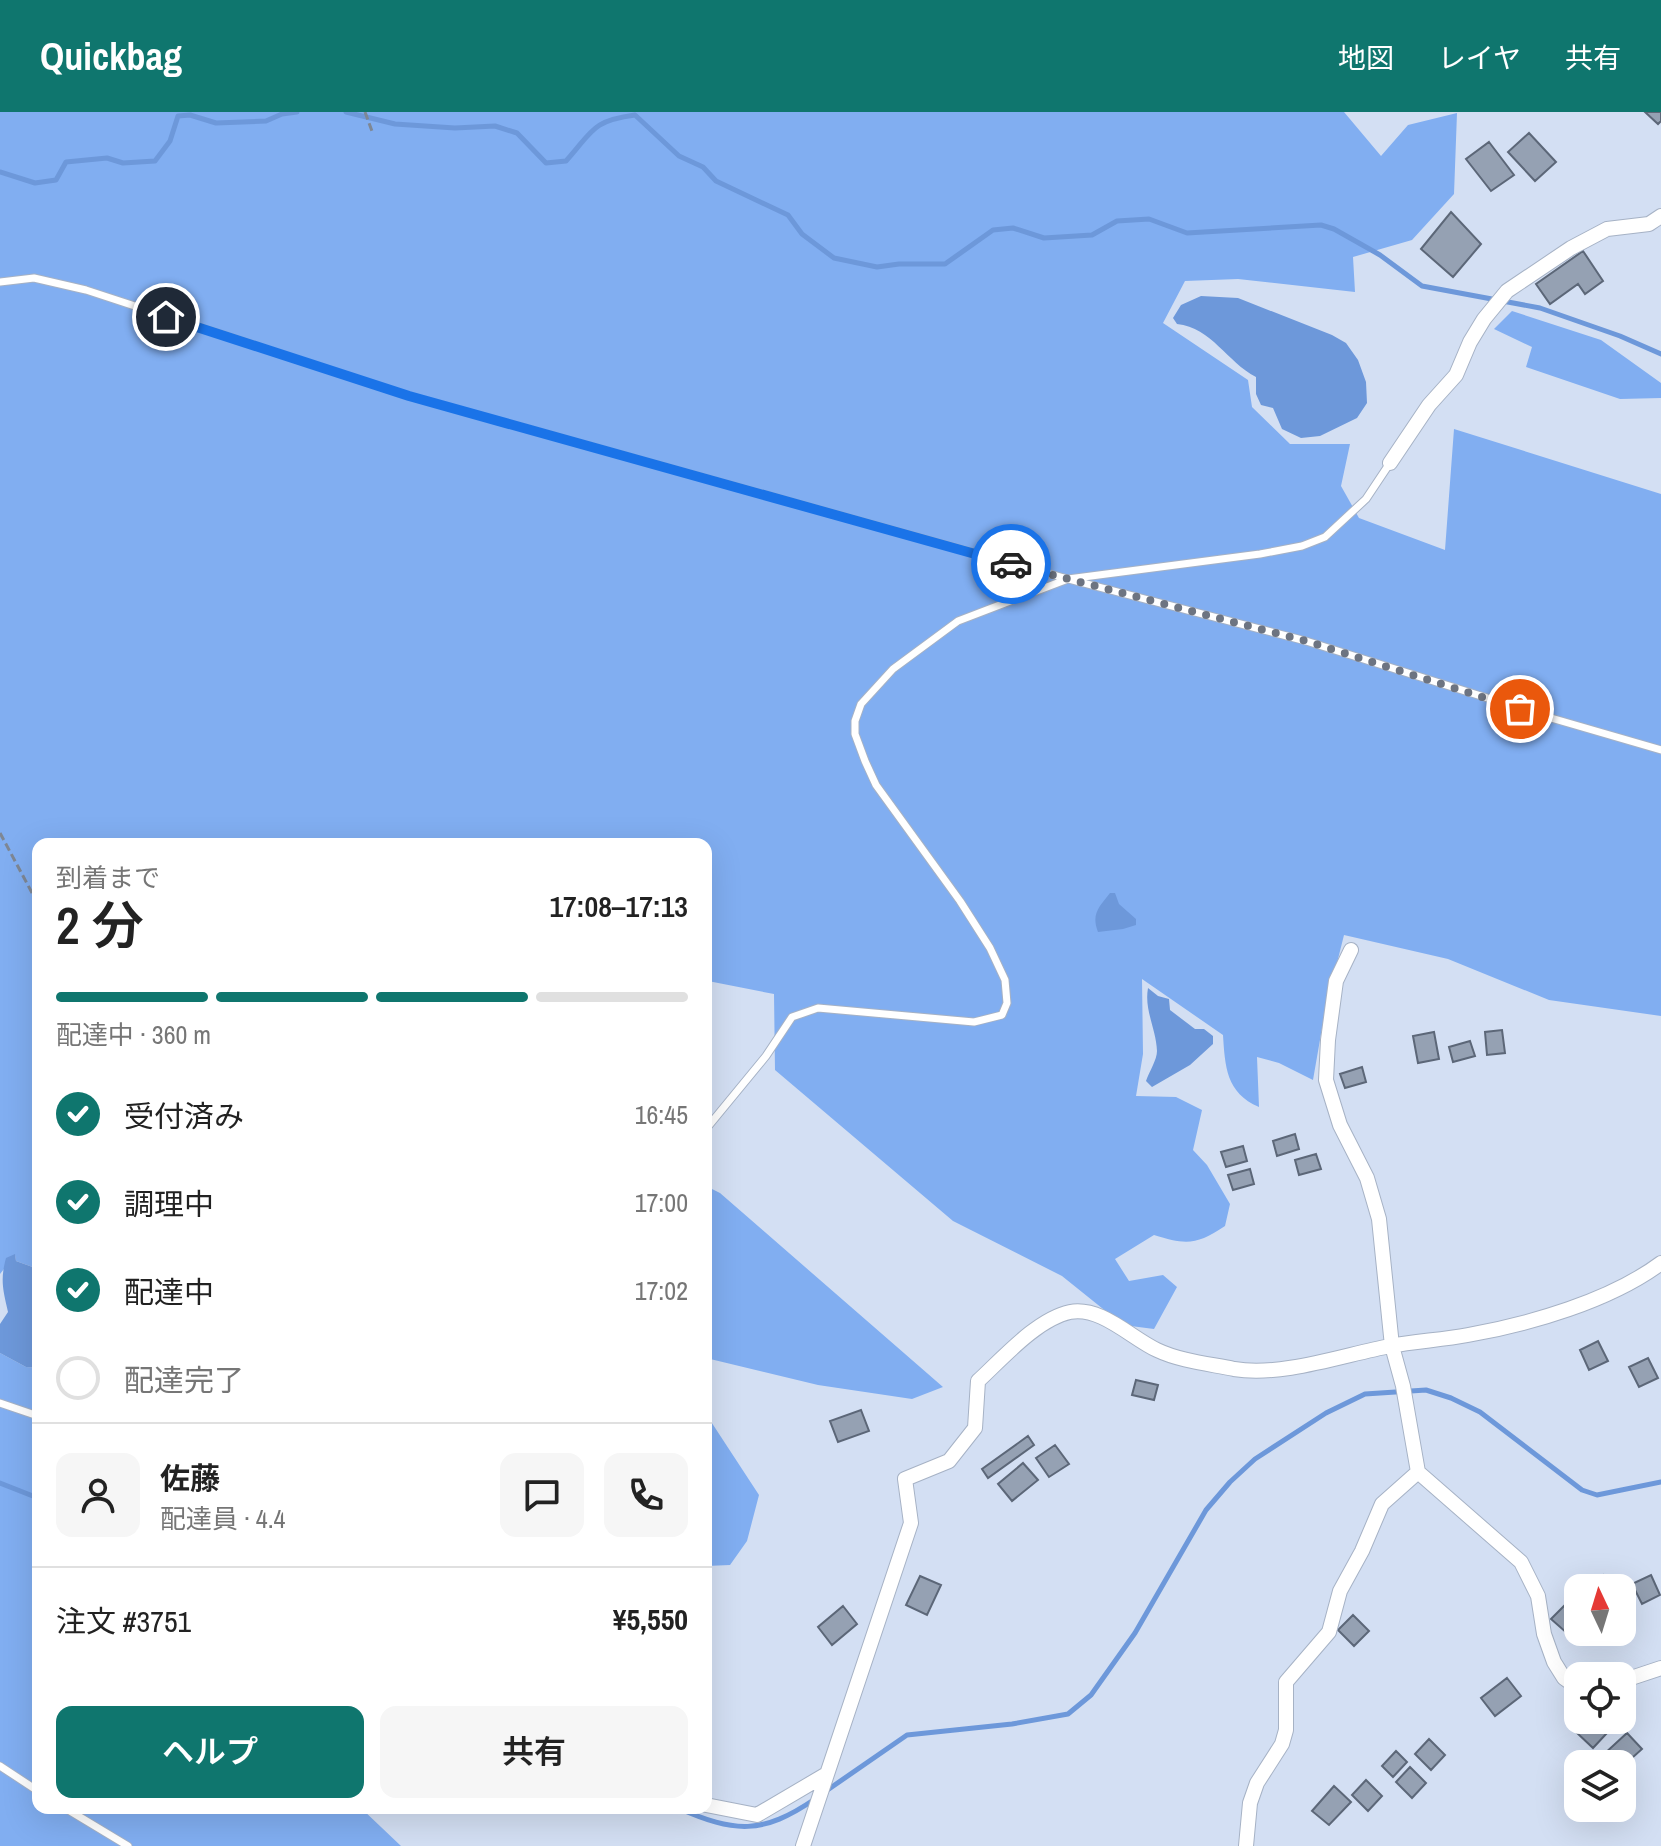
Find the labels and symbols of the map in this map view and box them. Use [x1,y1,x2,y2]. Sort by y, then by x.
pin [132,283,200,351]
courier [971,524,1051,604]
pin [1486,675,1554,743]
north arrow [1564,1574,1636,1646]

